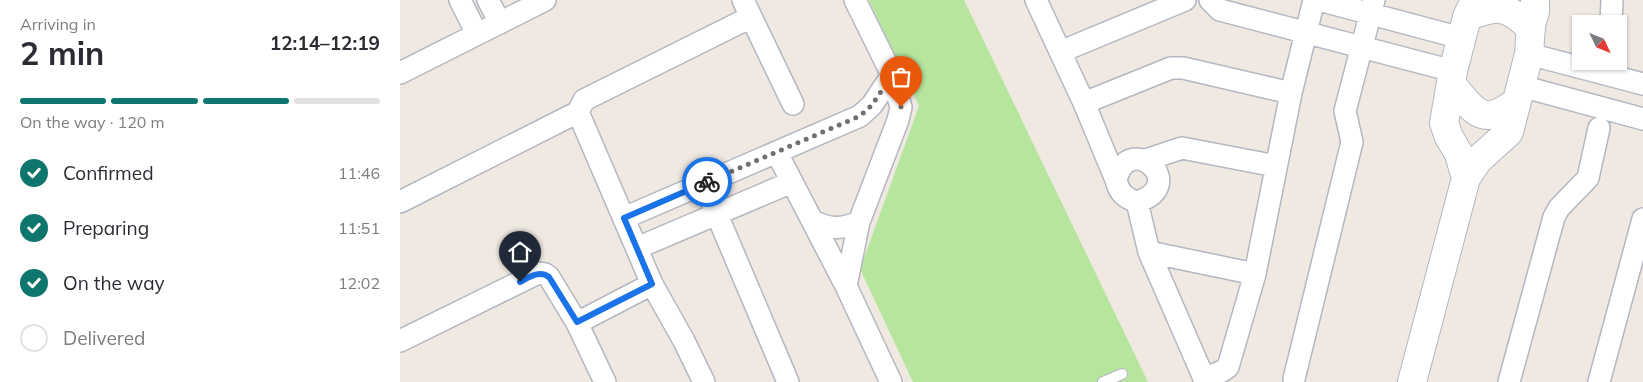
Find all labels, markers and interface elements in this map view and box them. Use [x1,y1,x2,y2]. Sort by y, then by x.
text: Arriving in [20,14,96,34]
north arrow [1572,15,1628,70]
map controls [1572,15,1627,70]
text: 12:14–12:19 [270,31,380,55]
text: 2 min [20,33,104,73]
pin [880,56,922,107]
icon: bag [887,63,915,91]
text: On the way · 120 m [20,112,165,132]
courier [682,157,732,207]
icon: check [20,159,48,187]
text: Confirmed [63,161,154,185]
text: 11:46 [338,163,380,183]
icon: bike [693,168,721,196]
icon: check [20,214,48,242]
text: Preparing [63,216,149,240]
text: 11:51 [338,218,380,238]
pin [499,231,541,282]
icon: home [506,238,534,266]
icon: check [20,269,48,297]
text: On the way [63,271,165,295]
text: 12:02 [338,273,380,293]
text: Delivered [63,326,145,350]

